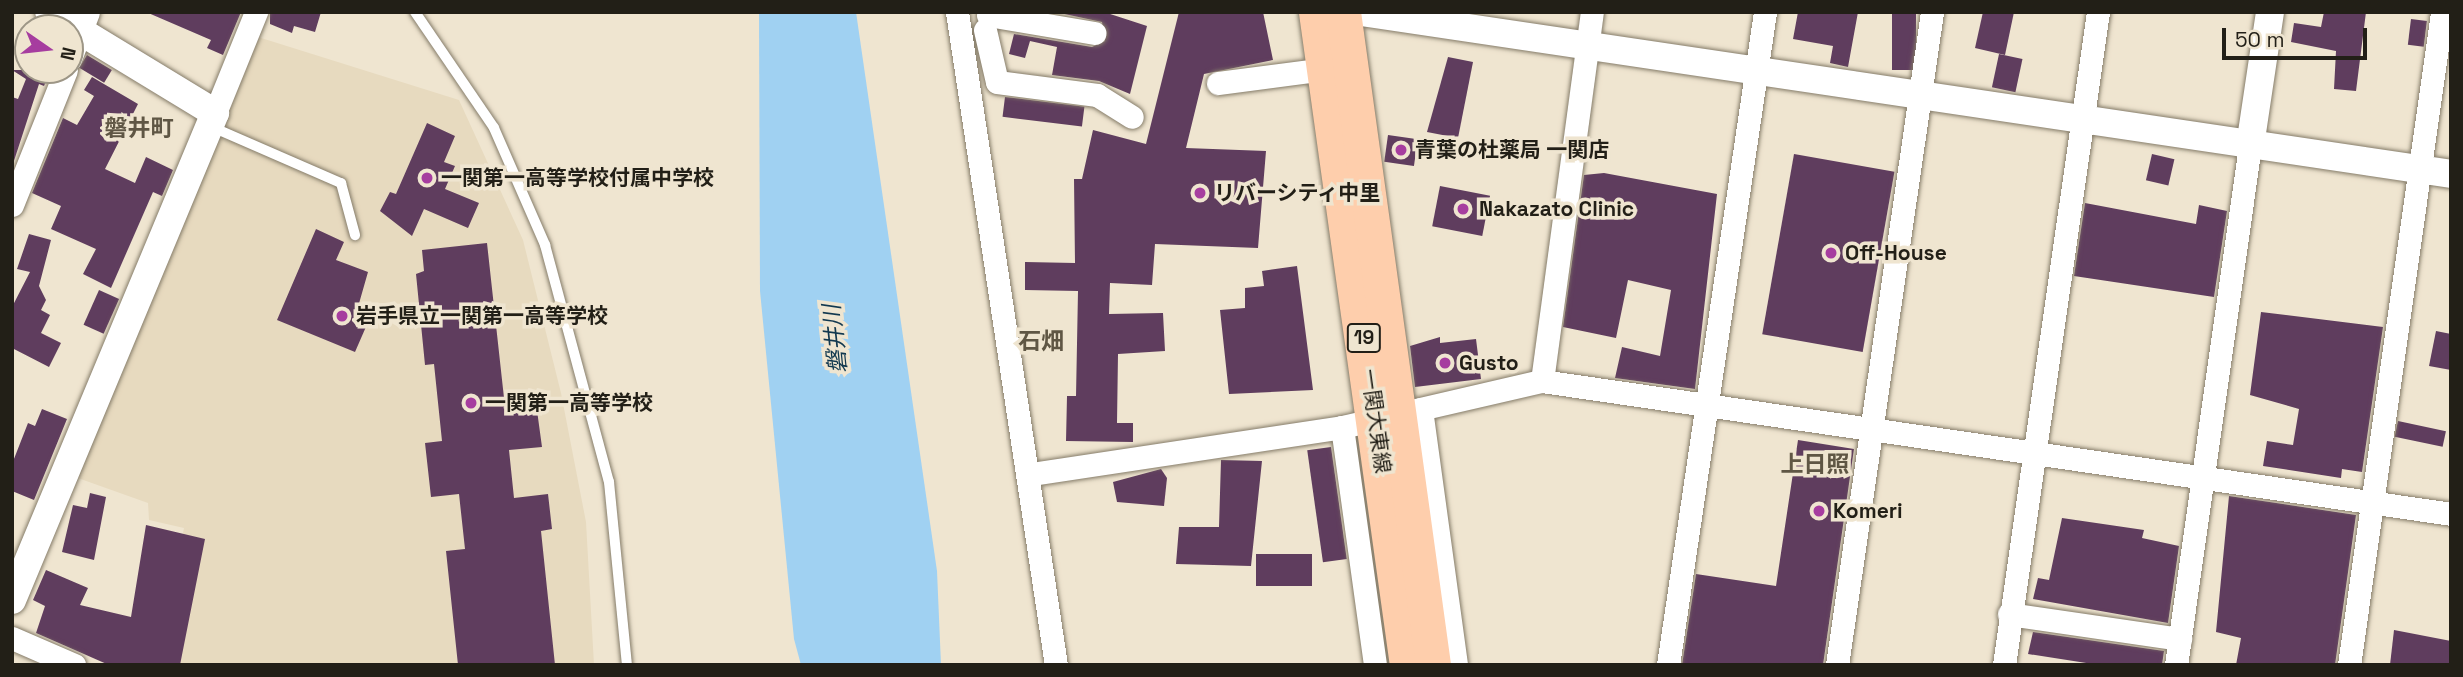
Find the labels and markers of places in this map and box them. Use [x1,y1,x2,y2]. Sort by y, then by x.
place label: 青葉の杜薬局 一関店 [1415,137,1609,163]
marker: 青葉の杜薬局 一関店 [1393,142,1409,158]
place label: 一関第一高等学校付属中学校 [441,165,714,191]
marker: 一関第一高等学校付属中学校 [419,170,435,186]
place label: リバーシティ中里 [1214,180,1382,206]
marker: リバーシティ中里 [1192,185,1208,201]
place label: Nakazato Clinic [1479,196,1634,222]
marker: Nakazato Clinic [1453,199,1473,219]
place label: Off-House [1845,240,1947,266]
marker: Off-House [1823,245,1839,261]
place label: 岩手県立一関第一高等学校 [356,303,608,329]
marker: 岩手県立一関第一高等学校 [334,308,350,324]
place label: Gusto [1459,350,1519,376]
marker: Gusto [1437,355,1453,371]
place label: 一関第一高等学校 [485,390,653,416]
marker: 一関第一高等学校 [463,395,479,411]
place label: Komeri [1833,498,1903,524]
marker: Komeri [1811,503,1827,519]

